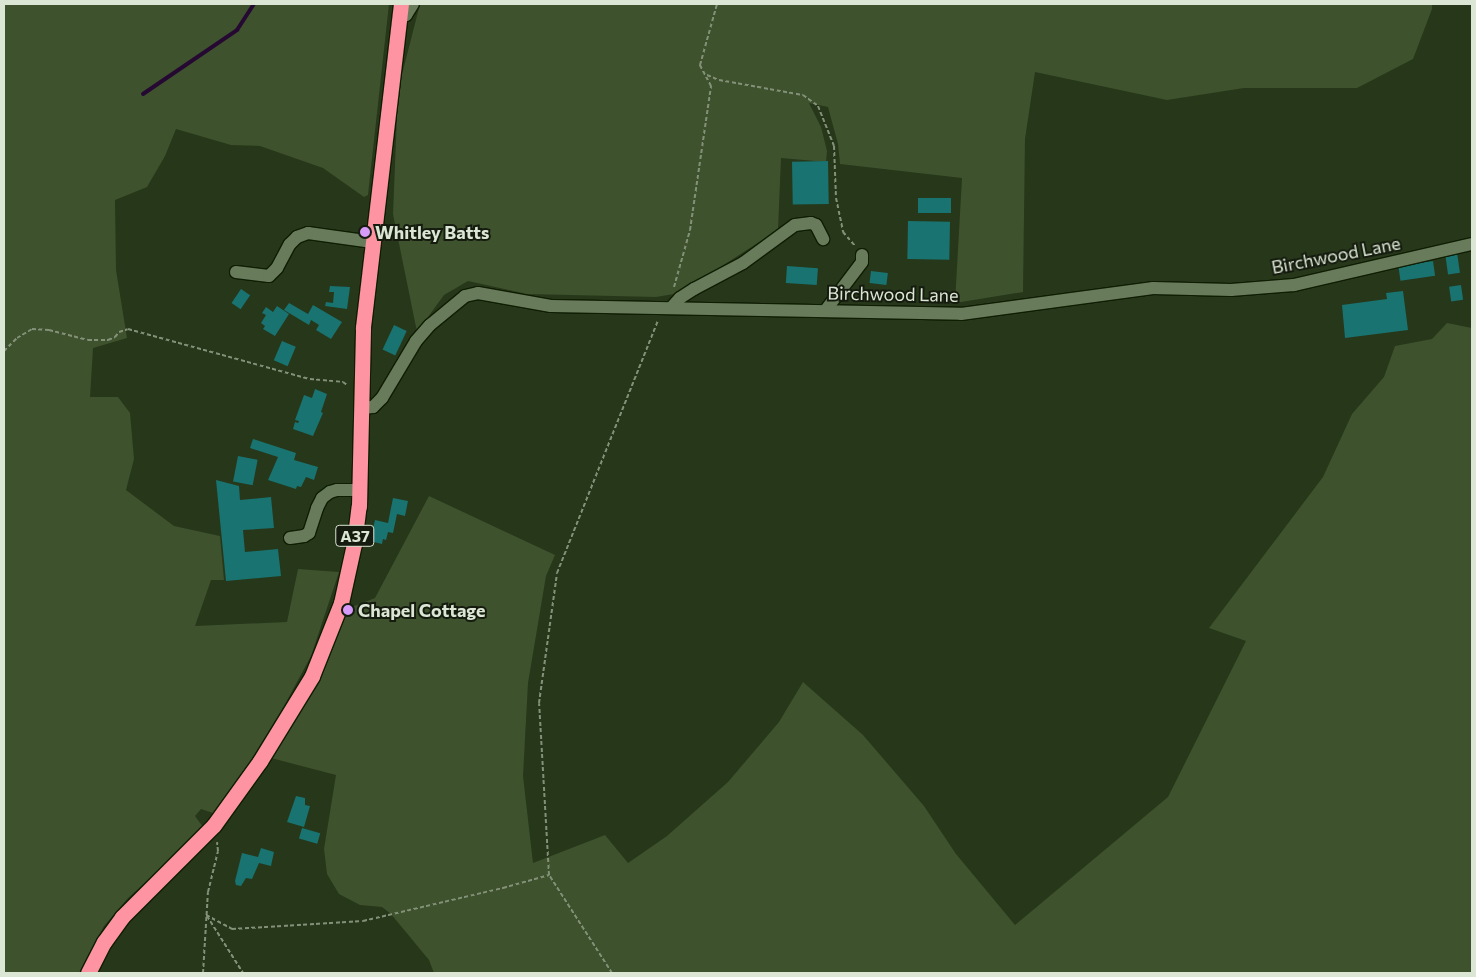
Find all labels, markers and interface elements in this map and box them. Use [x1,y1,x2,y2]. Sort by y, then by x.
place label: Whitley Batts [375,221,489,243]
marker: Whitley Batts [359,226,371,238]
street label: Birchwood Lane [1270,232,1402,278]
street label: Birchwood Lane [827,282,959,306]
road number: A37 [335,522,375,550]
place label: Chapel Cottage [358,599,486,621]
marker: Chapel Cottage [342,604,354,616]

